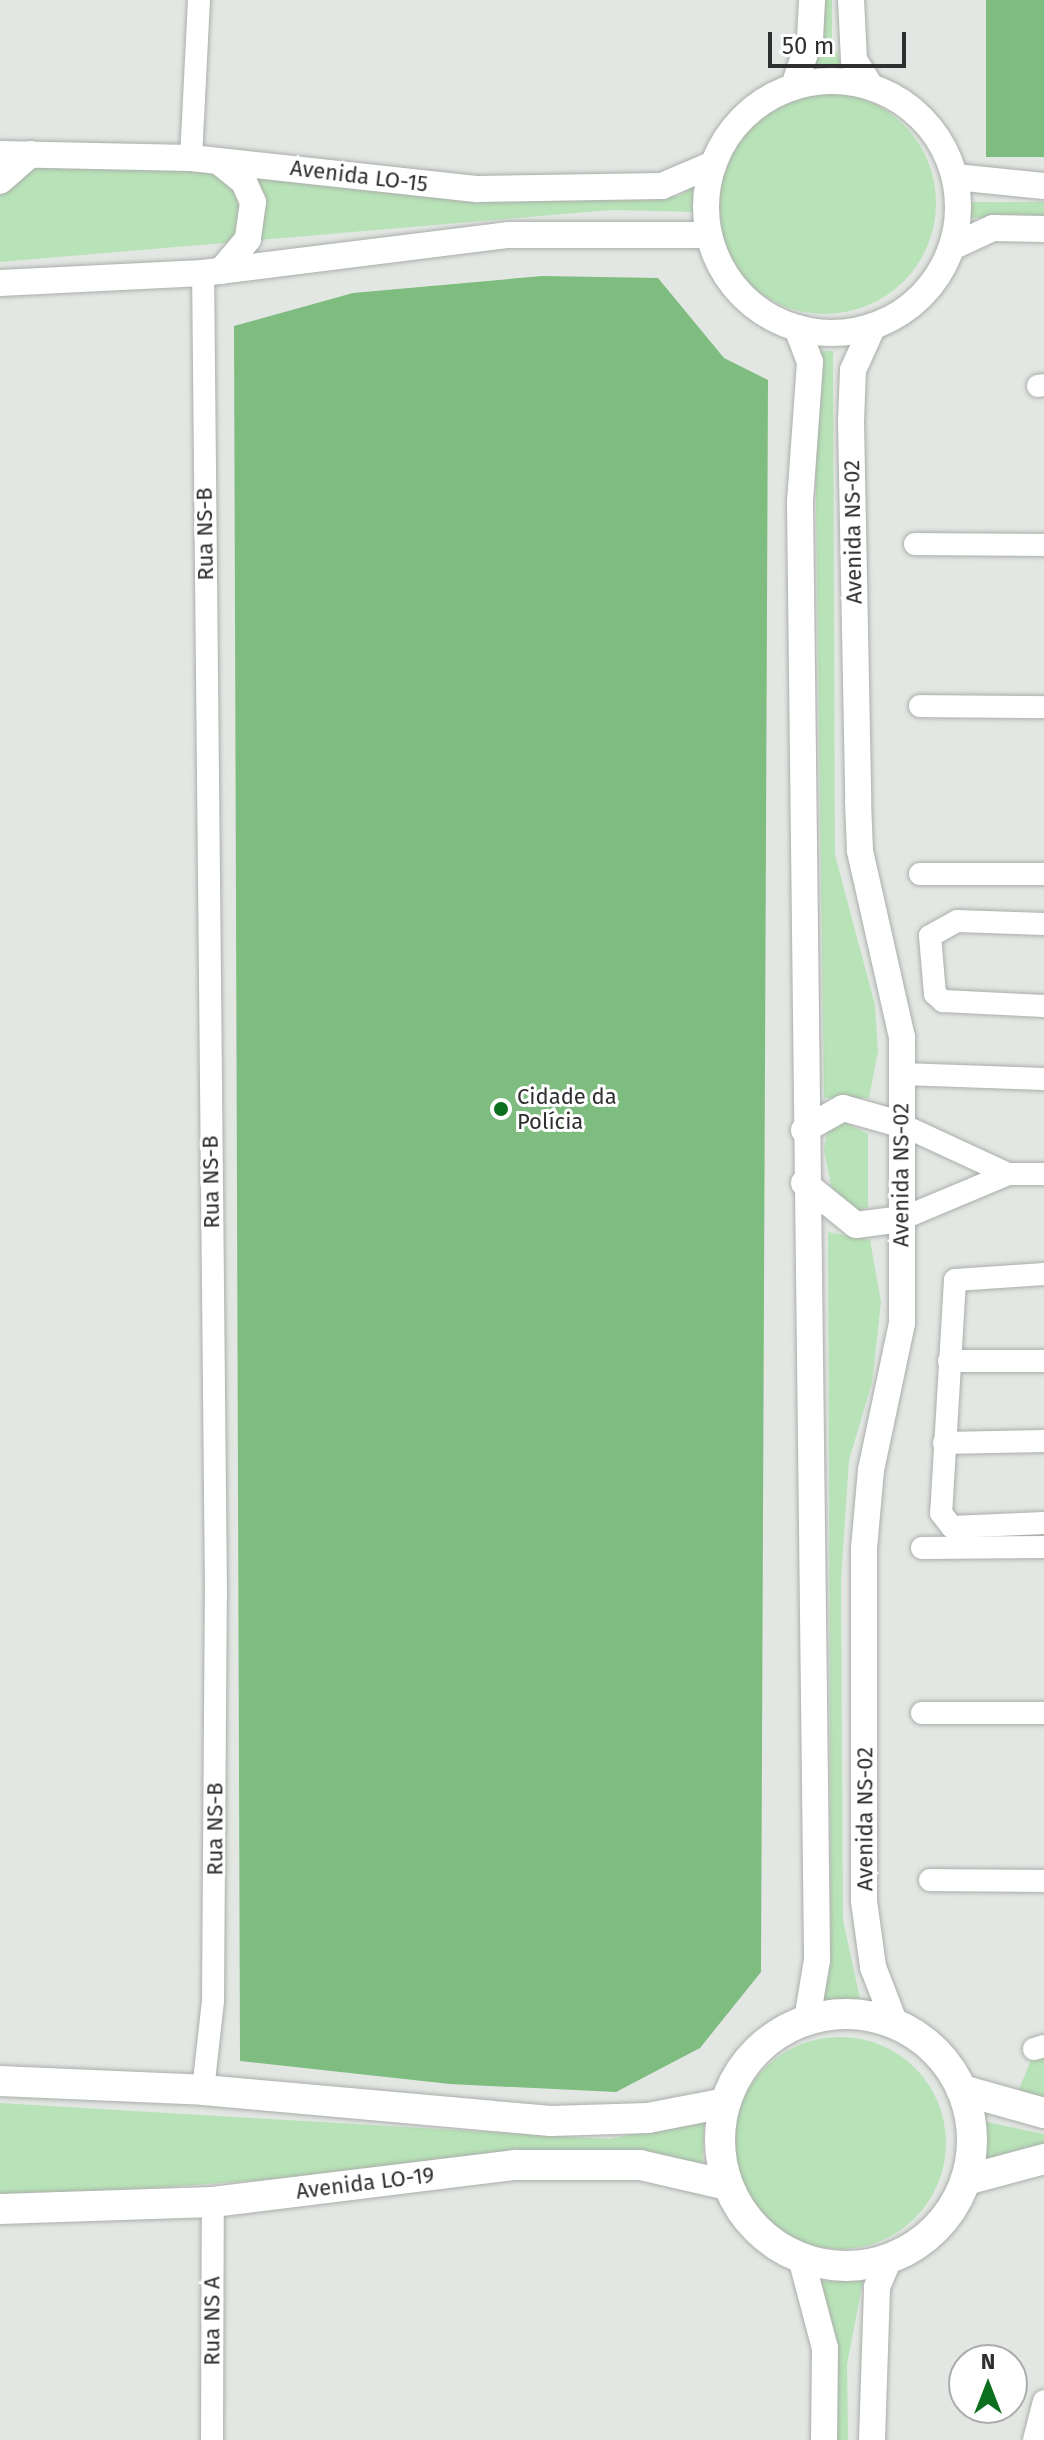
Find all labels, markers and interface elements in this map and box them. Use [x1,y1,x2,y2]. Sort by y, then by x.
scale bar [772,16,910,66]
text: 50 m [782,32,834,60]
street label: Avenida LO-15 [289,154,429,198]
street label: Avenida NS-02 [839,460,867,604]
street label: Rua NS-B [191,487,219,581]
place label: Cidade da Polícia [517,1083,617,1134]
marker: Cidade da Polícia [492,1100,510,1118]
street label: Avenida NS-02 [888,1103,914,1247]
street label: Rua NS-B [197,1135,225,1229]
street label: Avenida NS-02 [852,1747,878,1891]
street label: Rua NS-B [202,1782,228,1876]
street label: Avenida LO-19 [294,2161,436,2205]
street label: Rua NS A [199,2276,225,2366]
north arrow [948,2344,1028,2424]
text: N [981,2348,995,2375]

